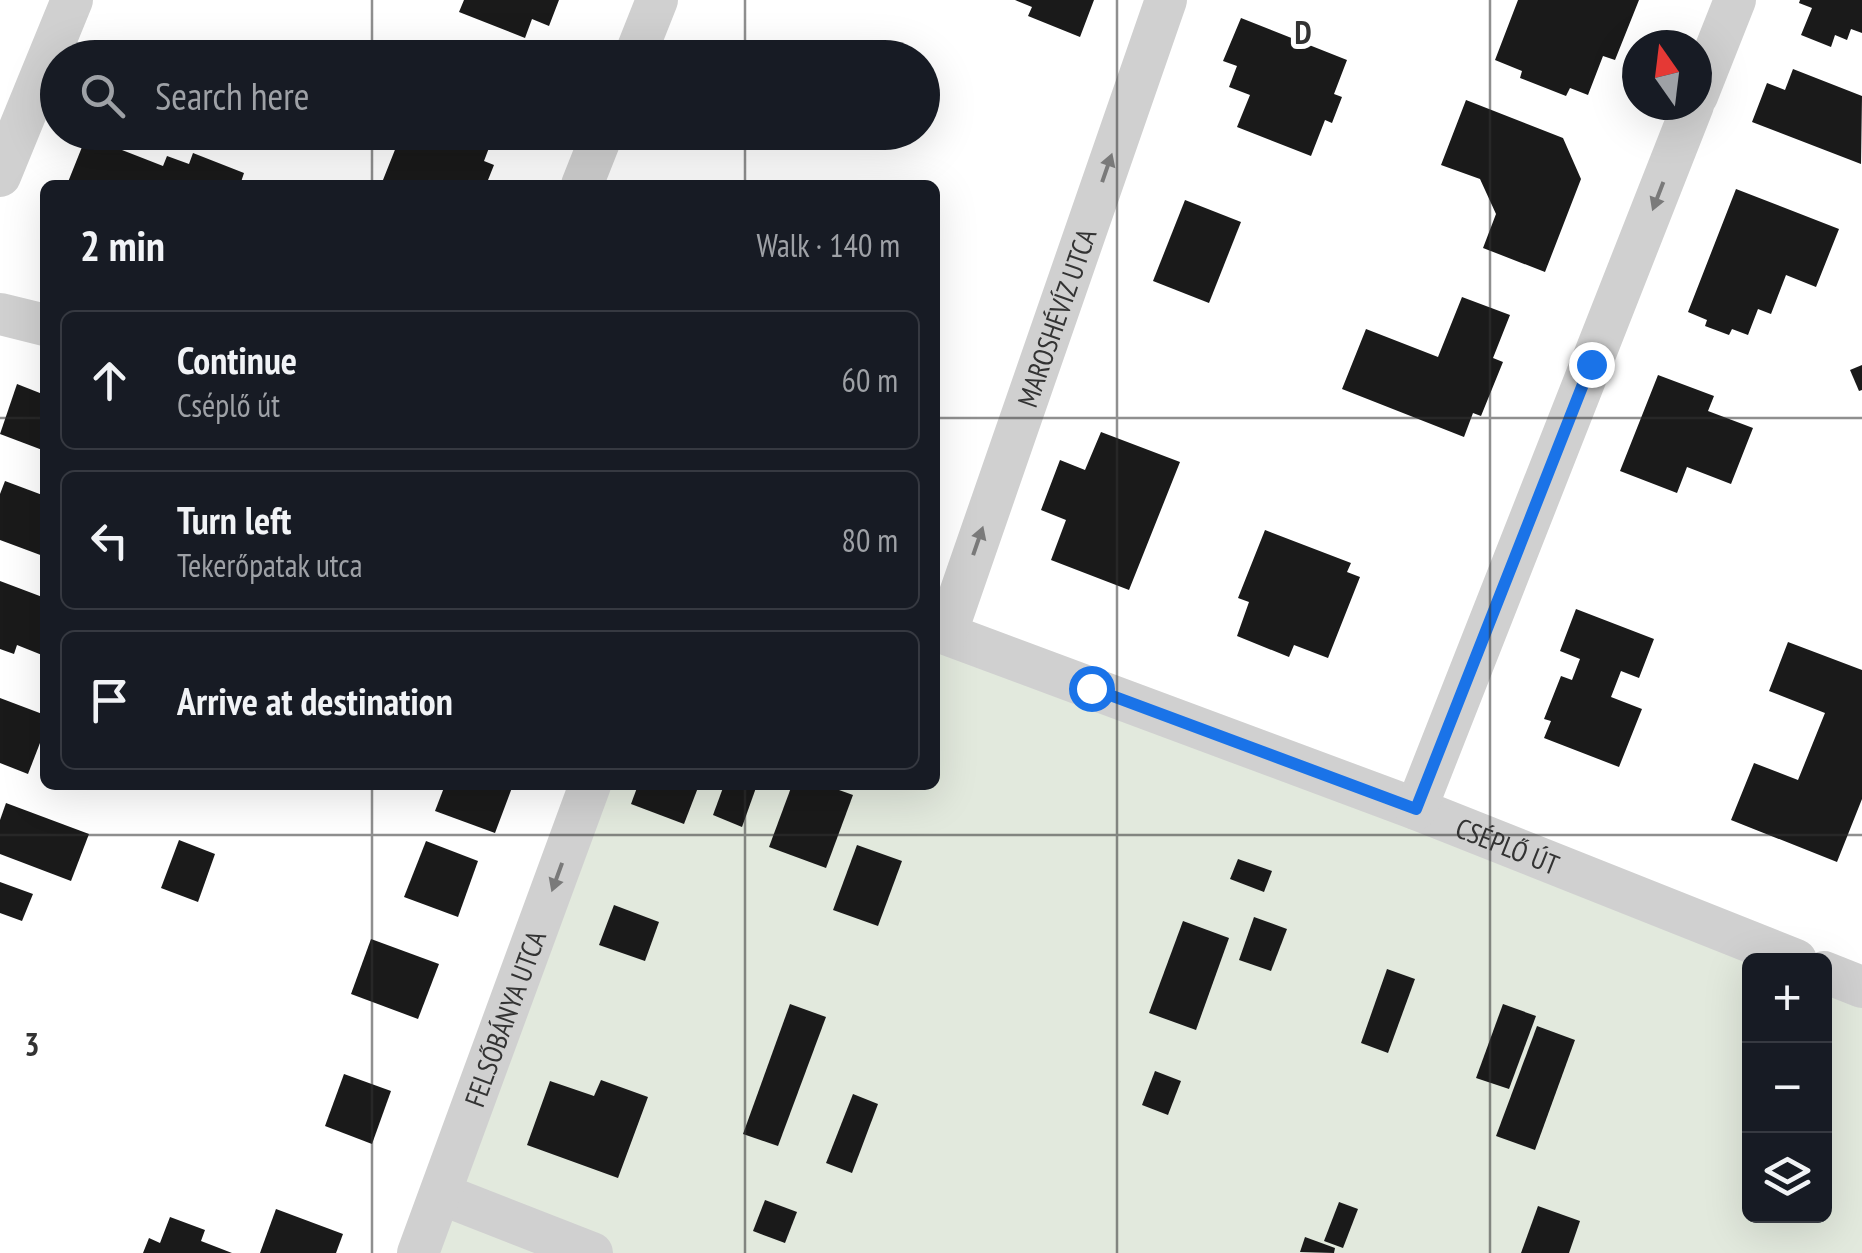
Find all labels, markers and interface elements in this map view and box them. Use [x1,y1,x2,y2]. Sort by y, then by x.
text: D [1294,11,1312,53]
north arrow [1622,30,1712,120]
search box [40,40,940,150]
icon: search [75,68,130,123]
text: Search here [155,71,309,120]
one-way arrow [1101,153,1116,183]
one-way arrow [1649,181,1665,211]
text: 2 min [80,218,165,273]
street label: MAROSHÉVÍZ UTCA [1008,223,1104,412]
text: Walk · 140 m [756,224,900,266]
text: Continue [177,335,297,384]
route end [1569,342,1615,388]
icon: ahead [82,353,137,408]
text: 60 m [842,359,898,401]
text: Cséplő út [177,384,280,426]
text: Turn left [177,495,291,544]
icon: left [82,513,137,568]
text: 80 m [842,519,898,561]
one-way arrow [971,526,986,556]
text: Tekerőpatak utca [177,544,363,586]
route start [1069,666,1115,712]
icon: arrive [82,673,137,728]
text: Arrive at destination [177,676,453,725]
street label: CSÉPLŐ ÚT [1451,808,1565,883]
one-way arrow [549,862,564,892]
street label: FELSŐBÁNYA UTCA [455,924,554,1112]
map controls [1742,953,1832,1223]
button: + [1742,953,1832,1043]
text: 3 [24,1023,40,1065]
button: − [1742,1043,1832,1133]
button: layers [1742,1133,1832,1223]

